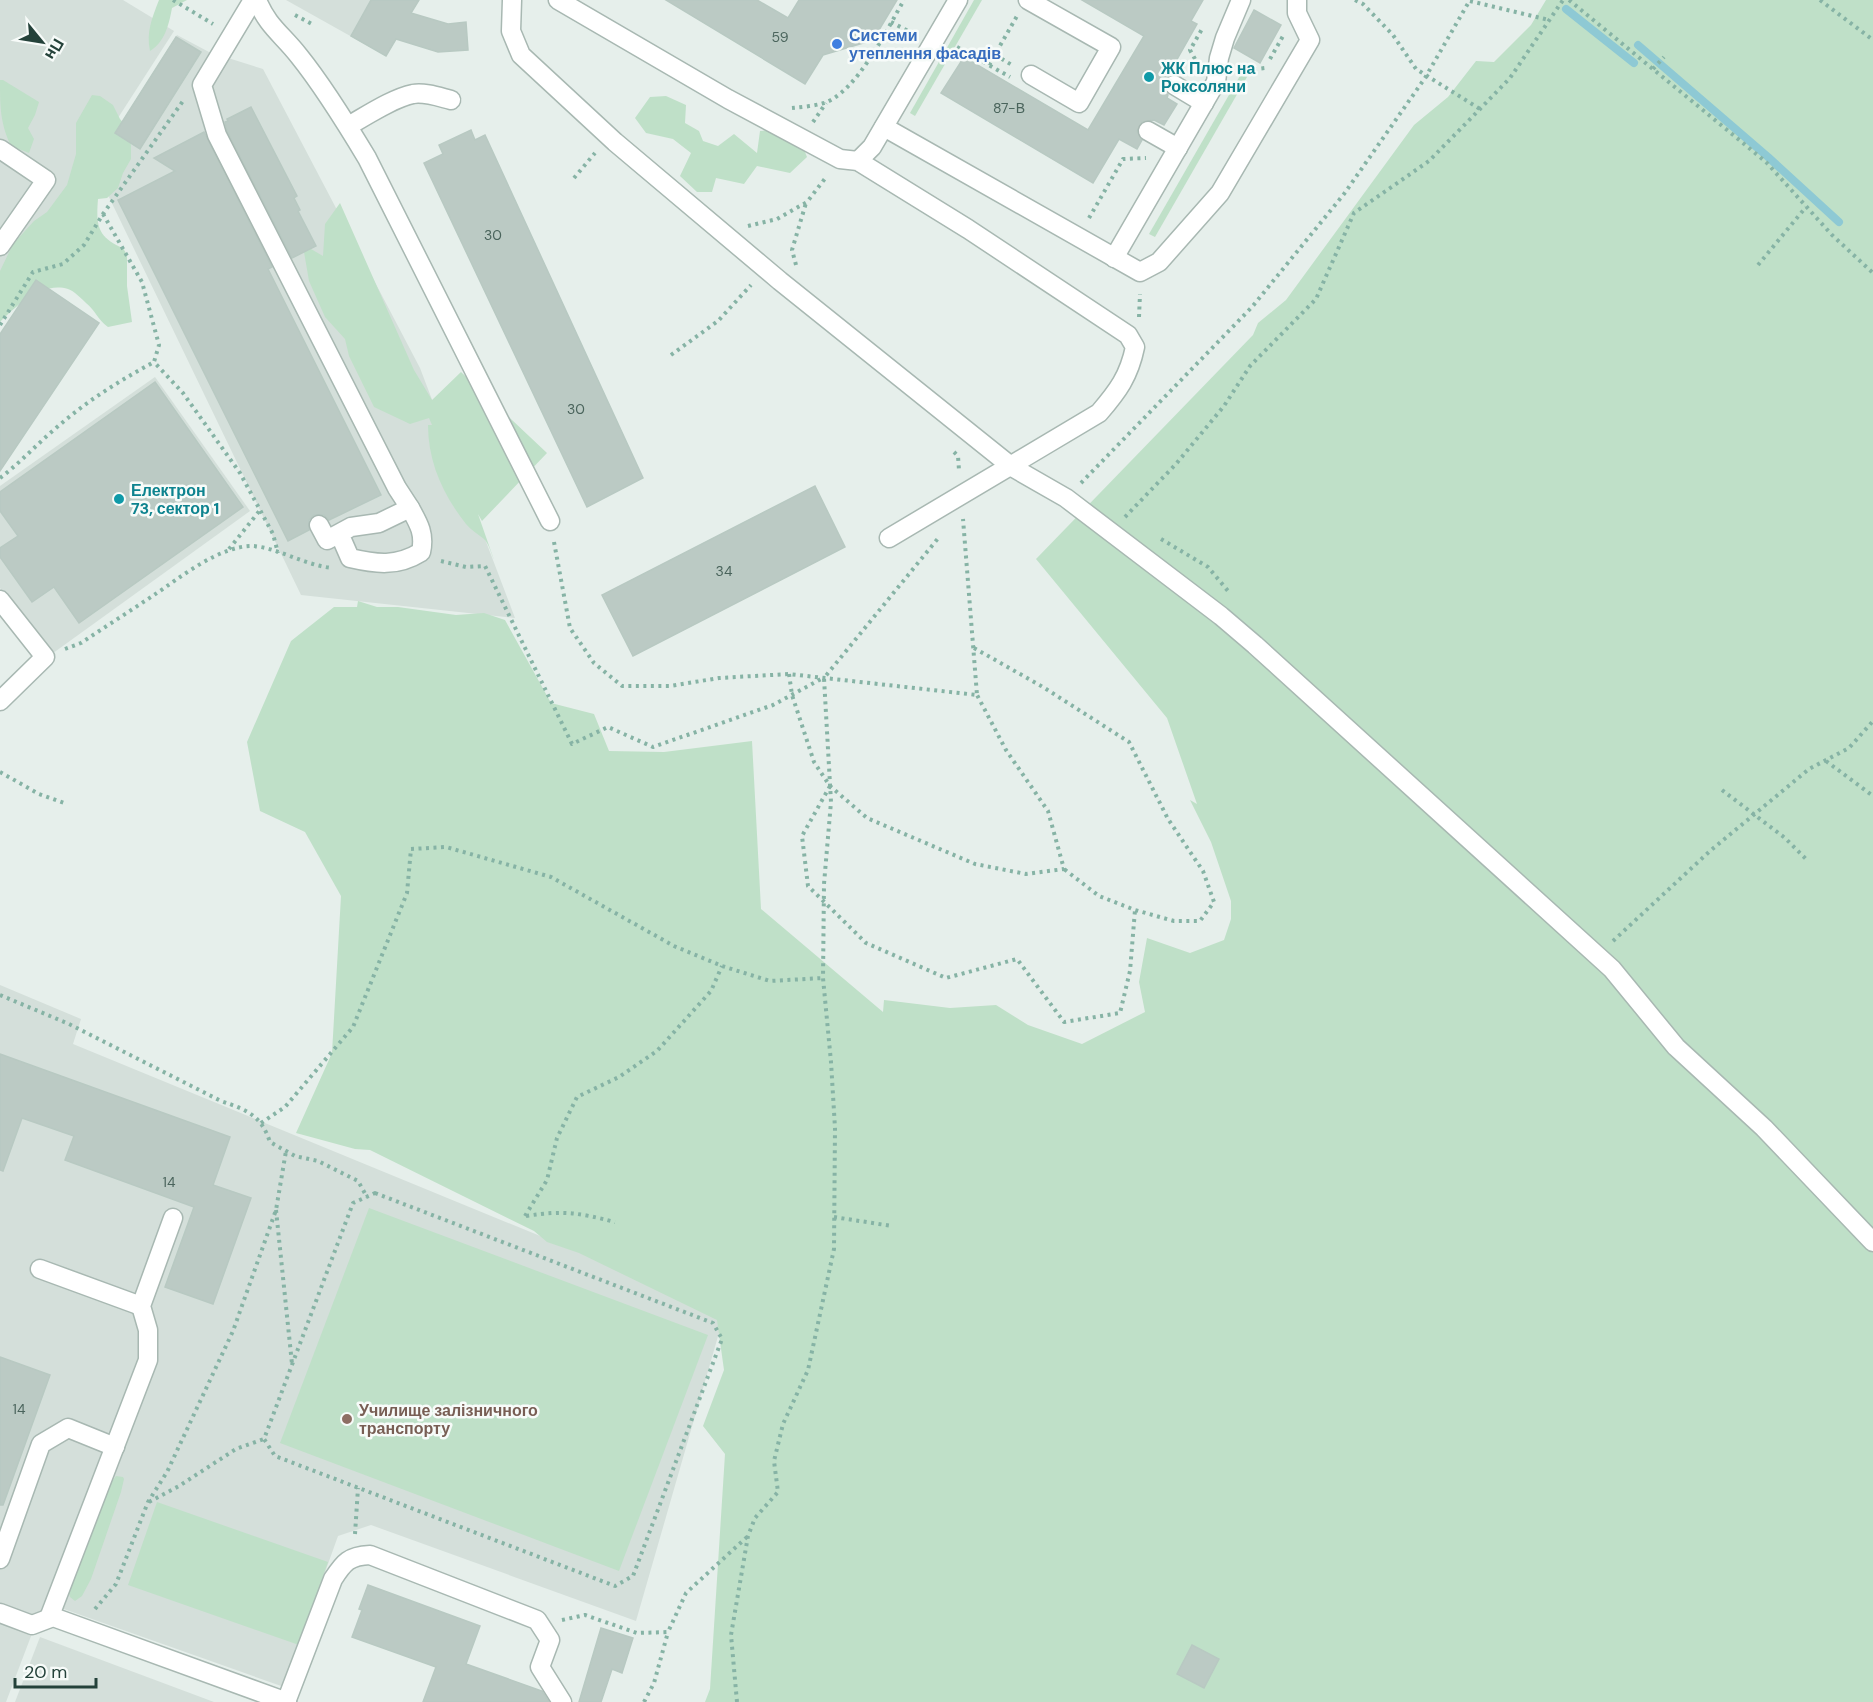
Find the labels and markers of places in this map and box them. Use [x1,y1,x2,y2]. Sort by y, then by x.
place label: Системи утеплення фасадів [849,25,1001,64]
marker: Системи утеплення фасадів [830,37,844,51]
place label: ЖК Плюс на Роксоляни [1160,58,1255,97]
marker: ЖК Плюс на Роксоляни [1142,70,1156,84]
place label: Електрон 73, сектор 1 [131,480,219,519]
marker: Електрон 73, сектор 1 [112,492,126,506]
place label: Училище залізничного транспорту [359,1400,538,1439]
marker: Училище залізничного транспорту [340,1412,354,1426]

